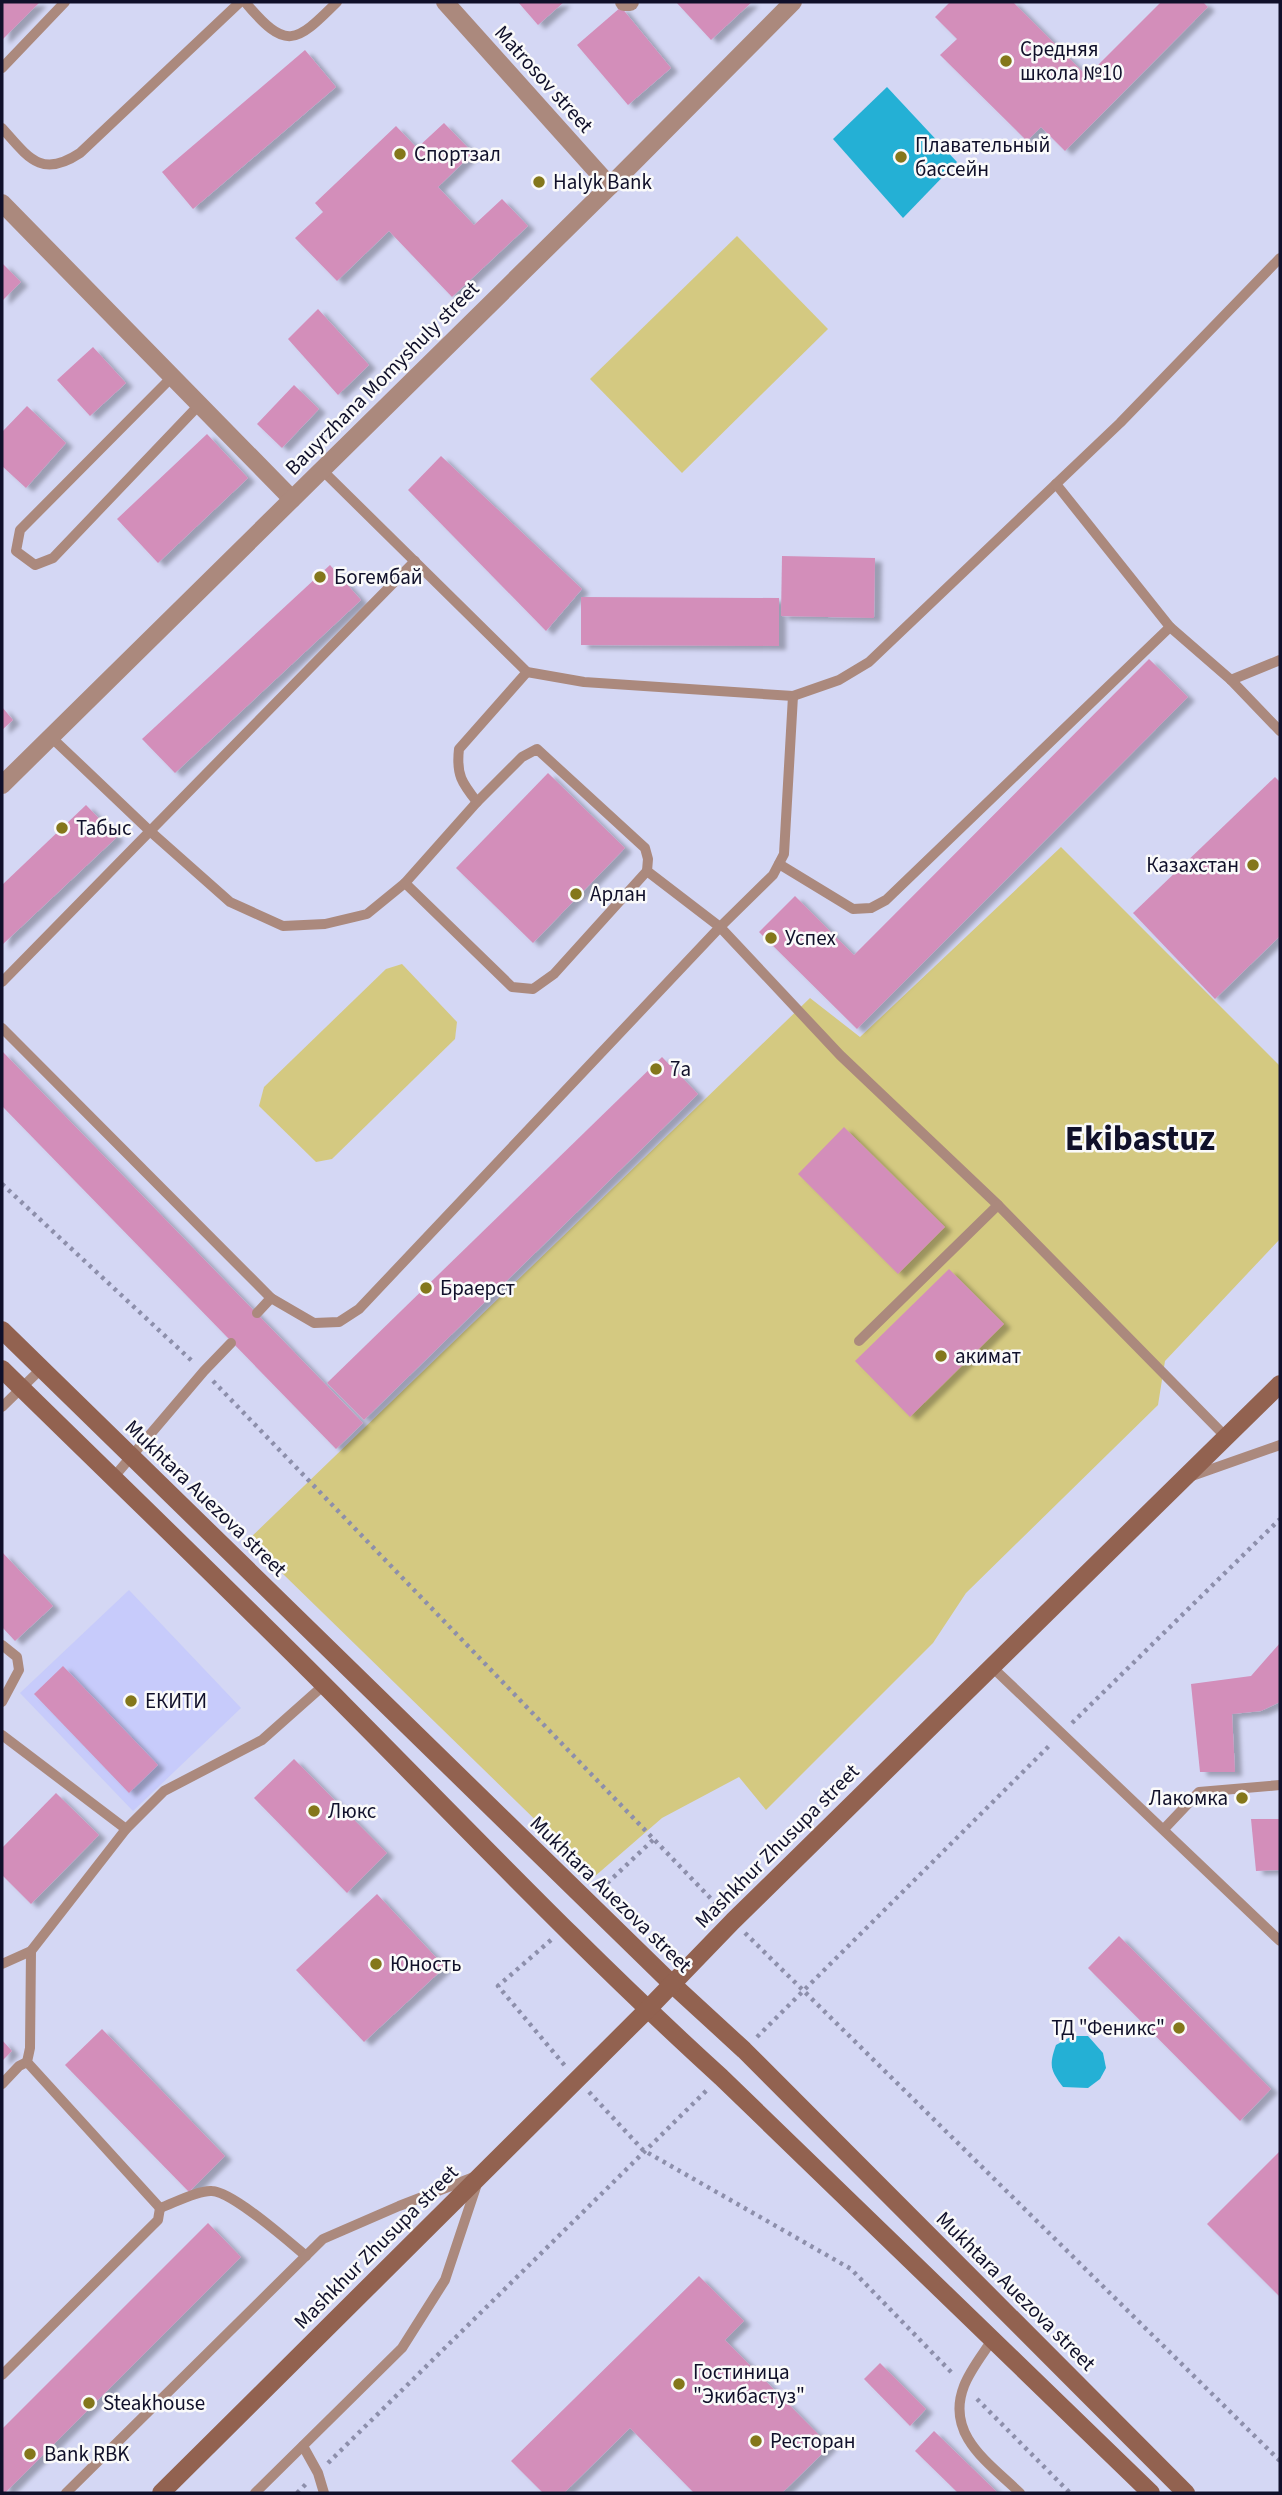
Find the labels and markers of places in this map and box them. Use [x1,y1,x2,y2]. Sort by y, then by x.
place label: Средняя школа №10 [1020,34,1123,88]
marker: Средняя школа №10 [998,53,1014,69]
place label: Плавательный бассейн [915,130,1050,184]
place label: Спортзал [414,139,501,169]
marker: Спортзал [392,146,408,162]
marker: Плавательный бассейн [893,149,909,165]
place label: Halyk Bank [553,167,652,197]
marker: Halyk Bank [531,174,547,190]
place label: Богембай [334,562,423,592]
marker: Богембай [312,569,328,585]
place label: Табыс [76,813,132,843]
marker: Табыс [54,820,70,836]
place label: Казахстан [1146,850,1239,880]
marker: Казахстан [1245,857,1261,873]
place label: Арлан [590,879,647,909]
marker: Арлан [568,886,584,902]
place label: Успех [785,923,836,953]
marker: Успех [763,930,779,946]
place label: 7а [670,1054,691,1084]
marker: 7а [648,1061,664,1077]
place label: Браерст [440,1273,516,1303]
marker: Браерст [418,1280,434,1296]
place label: акимат [955,1341,1021,1371]
marker: акимат [933,1348,949,1364]
place label: ЕКИТИ [145,1686,207,1716]
marker: ЕКИТИ [123,1693,139,1709]
place label: Лакомка [1149,1783,1228,1813]
marker: Лакомка [1234,1790,1250,1806]
place label: Люкс [328,1796,377,1826]
marker: Люкс [306,1803,322,1819]
place label: Юность [390,1949,462,1979]
marker: Юность [368,1956,384,1972]
place label: ТД "Феникс" [1051,2013,1165,2043]
marker: ТД "Феникс" [1171,2020,1187,2036]
place label: Гостиница "Экибастуз" [693,2357,805,2411]
marker: Гостиница "Экибастуз" [671,2376,687,2392]
place label: Steakhouse [103,2388,205,2418]
marker: Steakhouse [81,2395,97,2411]
place label: Ресторан [770,2426,856,2456]
marker: Ресторан [748,2433,764,2449]
place label: Bank RBK [44,2439,130,2469]
marker: Bank RBK [22,2446,38,2462]

